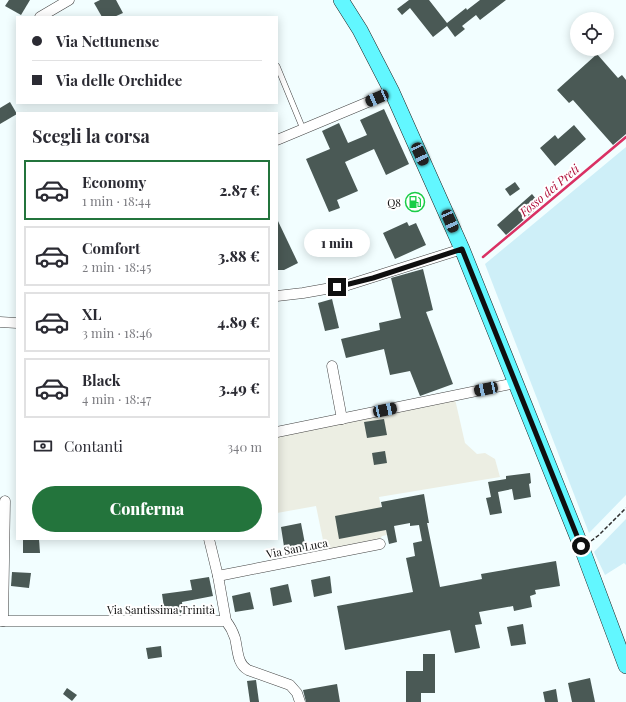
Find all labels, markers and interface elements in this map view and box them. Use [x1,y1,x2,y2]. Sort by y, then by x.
map controls [570,12,614,56]
button: locate [570,12,614,56]
text: Via Nettunense [56,31,159,51]
text: Via delle Orchidee [56,70,182,90]
car [364,88,390,108]
text: Scegli la corsa [32,124,150,148]
car [409,141,431,167]
water label: Fosso dei Preti [515,160,582,220]
icon: car [34,172,70,208]
text: Economy [82,172,146,192]
text: 2.87 € [219,180,260,200]
fuel station icon: Q8 [404,191,426,213]
text: 1 min · 18:44 [82,192,151,209]
place label: Q8 [387,195,401,210]
car [440,208,460,234]
callout: 1 min [304,229,370,257]
text: 1 min [321,234,353,251]
icon: car [34,238,70,274]
text: Comfort [82,238,140,258]
text: 3.88 € [218,246,260,266]
text: 2 min · 18:45 [82,258,151,275]
route end [328,278,346,296]
icon: car [34,304,70,340]
text: XL [82,304,102,324]
text: 4.89 € [217,312,260,332]
text: 3 min · 18:46 [82,324,152,341]
icon: car [34,370,70,406]
text: Black [82,370,121,390]
text: 3.49 € [218,378,260,398]
car [473,381,499,397]
text: 4 min · 18:47 [82,390,151,407]
car [372,402,398,418]
icon: cash [32,435,54,457]
text: Contanti [64,436,123,456]
text: 340 m [227,438,262,455]
button: Conferma [32,486,262,532]
street label: Via San Luca [264,535,330,562]
route start [572,537,590,555]
street label: Via Santissima Trinità [106,602,215,617]

